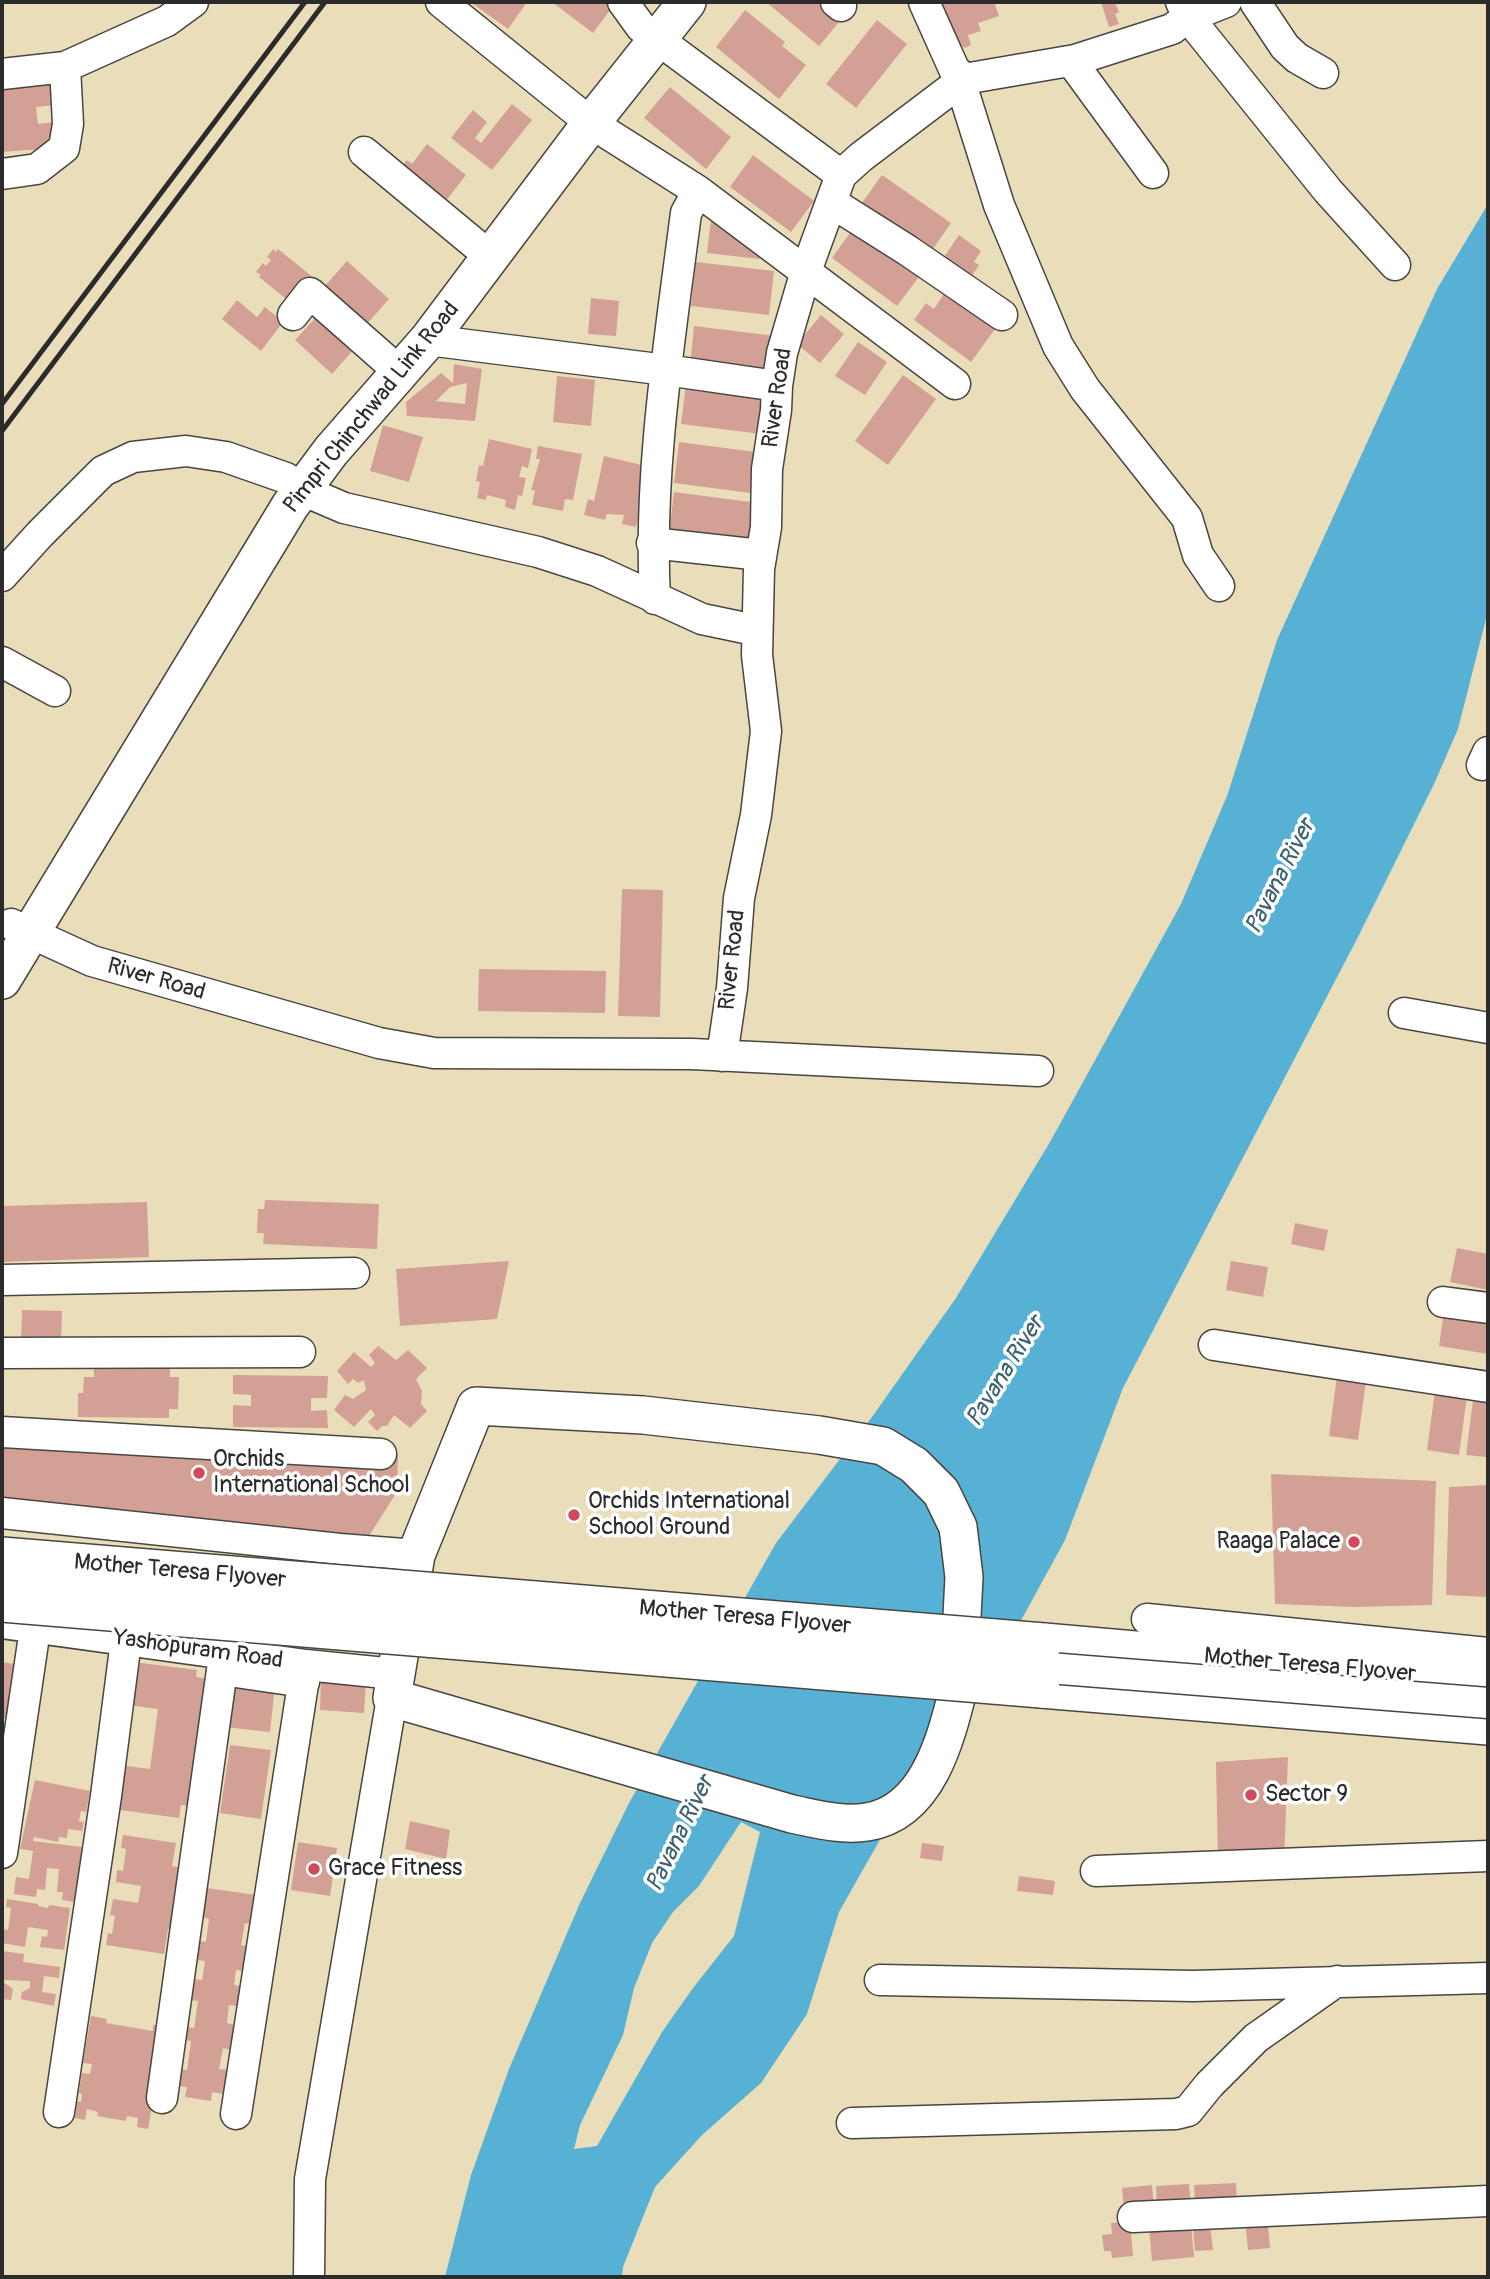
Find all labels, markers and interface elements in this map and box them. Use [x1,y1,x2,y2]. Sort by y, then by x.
street label: Pimpri Chinchwad Link Road [278,297,466,519]
street label: River Road [757,346,799,450]
water label: Pavana River [1240,815,1322,939]
street label: River Road [714,909,752,1011]
street label: River Road [104,953,208,1007]
water label: Pavana River [961,1311,1051,1433]
place label: Orchids International School [213,1446,410,1500]
marker: Orchids International School [191,1465,207,1481]
place label: Orchids International School Ground [588,1488,790,1542]
marker: Orchids International School Ground [566,1507,582,1523]
place label: Raaga Palace [1216,1528,1340,1556]
marker: Raaga Palace [1346,1534,1362,1550]
street label: Mother Teresa Flyover [73,1549,287,1595]
street label: Mother Teresa Flyover [638,1595,852,1641]
street label: Yashopuram Road [111,1624,285,1676]
street label: Mother Teresa Flyover [1203,1643,1417,1689]
water label: Pavana River [641,1772,721,1896]
place label: Sector 9 [1265,1781,1348,1809]
marker: Sector 9 [1243,1787,1259,1803]
place label: Grace Fitness [328,1855,462,1883]
marker: Grace Fitness [306,1861,322,1877]

